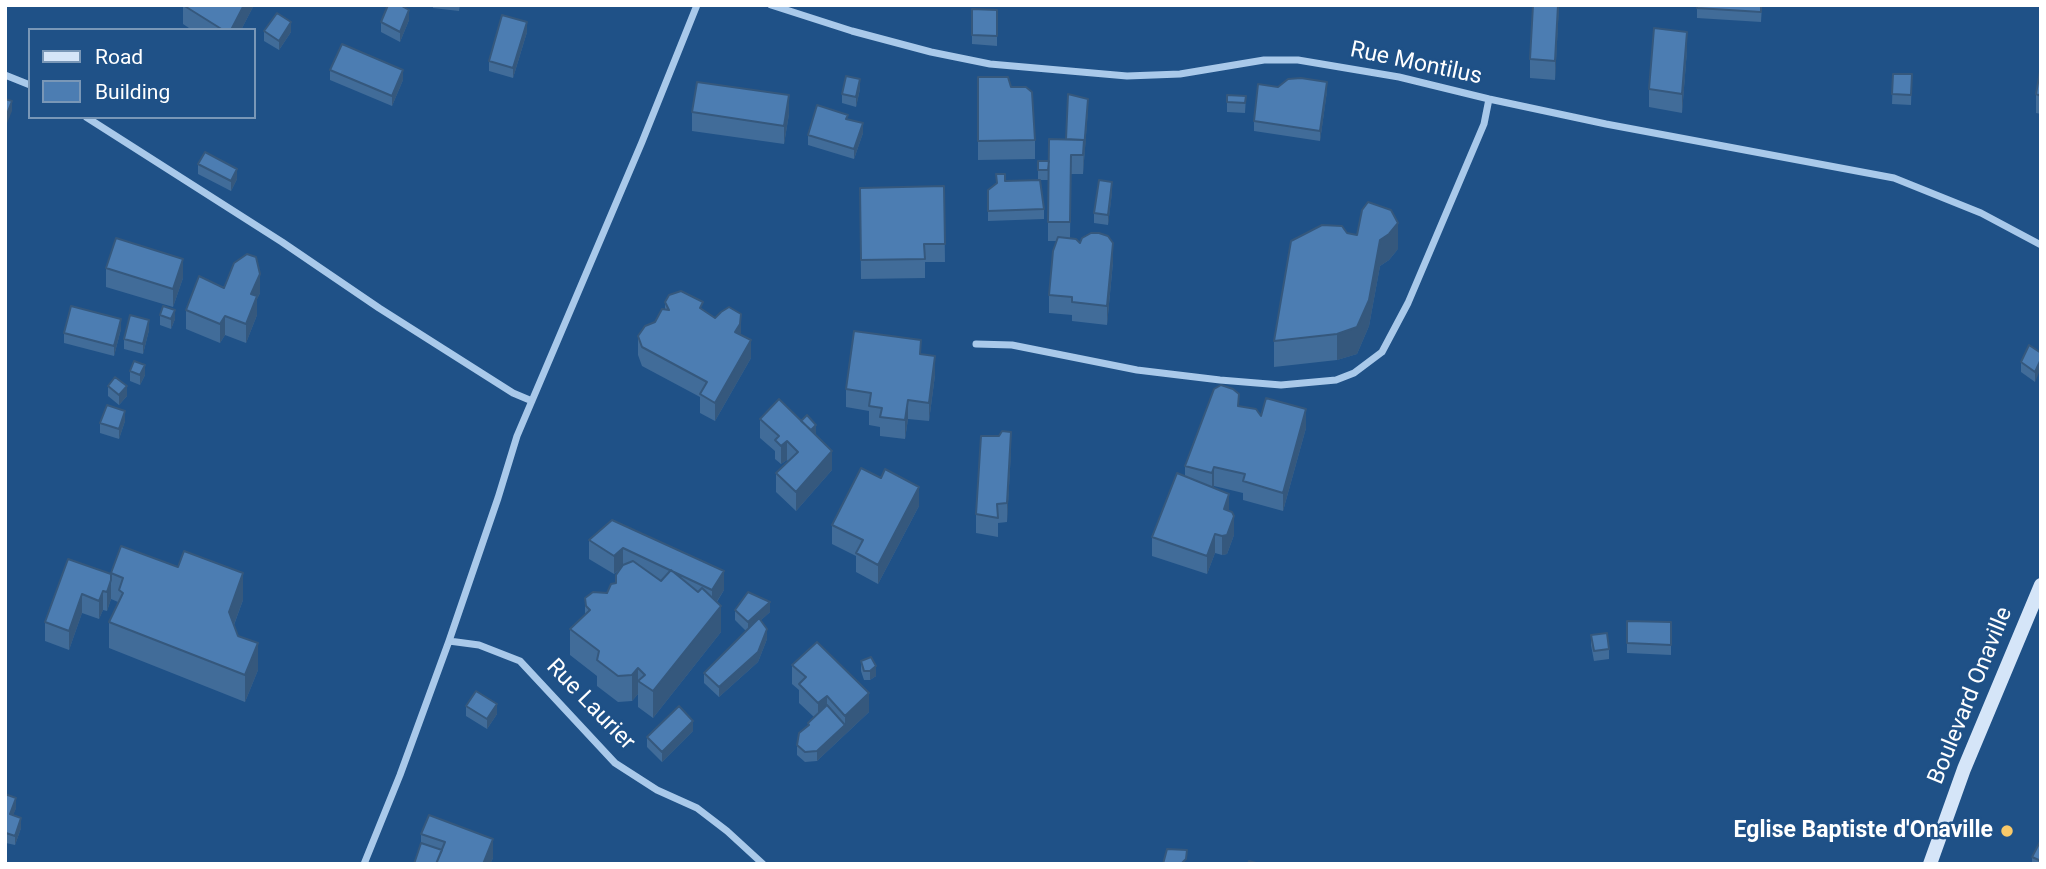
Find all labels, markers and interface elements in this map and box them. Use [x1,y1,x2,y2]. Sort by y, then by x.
legend [28,28,256,119]
street label: Rue Montilus [1348,37,1484,91]
text: Road [95,45,143,69]
text: Building [95,80,170,104]
street label: Boulevard Onaville [1923,603,2019,789]
street label: Rue Laurier [540,654,640,756]
place label: Eglise Baptiste d'Onaville [1734,817,1993,845]
marker: Eglise Baptiste d'Onaville [1999,823,2015,839]

